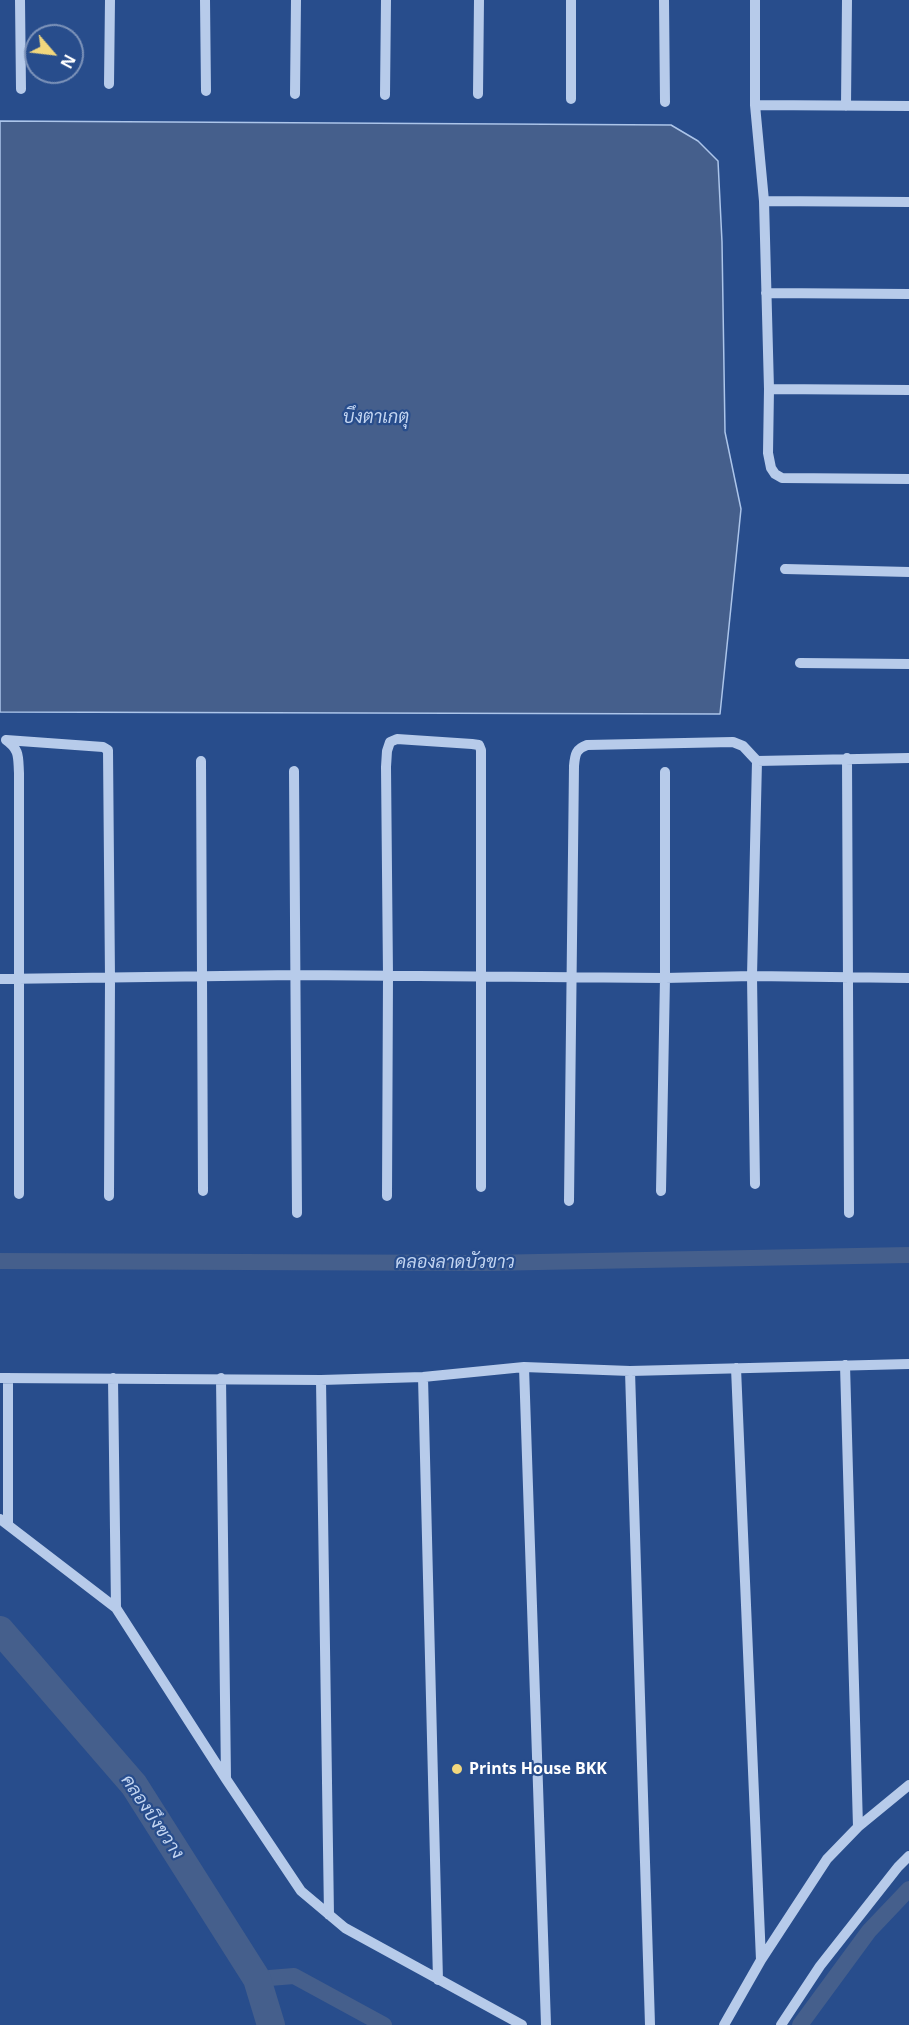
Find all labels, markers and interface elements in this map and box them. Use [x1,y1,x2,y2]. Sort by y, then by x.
north arrow [24,24,84,84]
text: N [55,51,81,72]
water label: บึงตาเกตุ [343,407,409,429]
water label: คลองลาดบัวขาว [395,1252,515,1274]
place label: Prints House BKK [469,1759,607,1779]
marker: Prints House BKK [450,1762,464,1776]
water label: คลองบึงขวาง [116,1771,188,1863]

